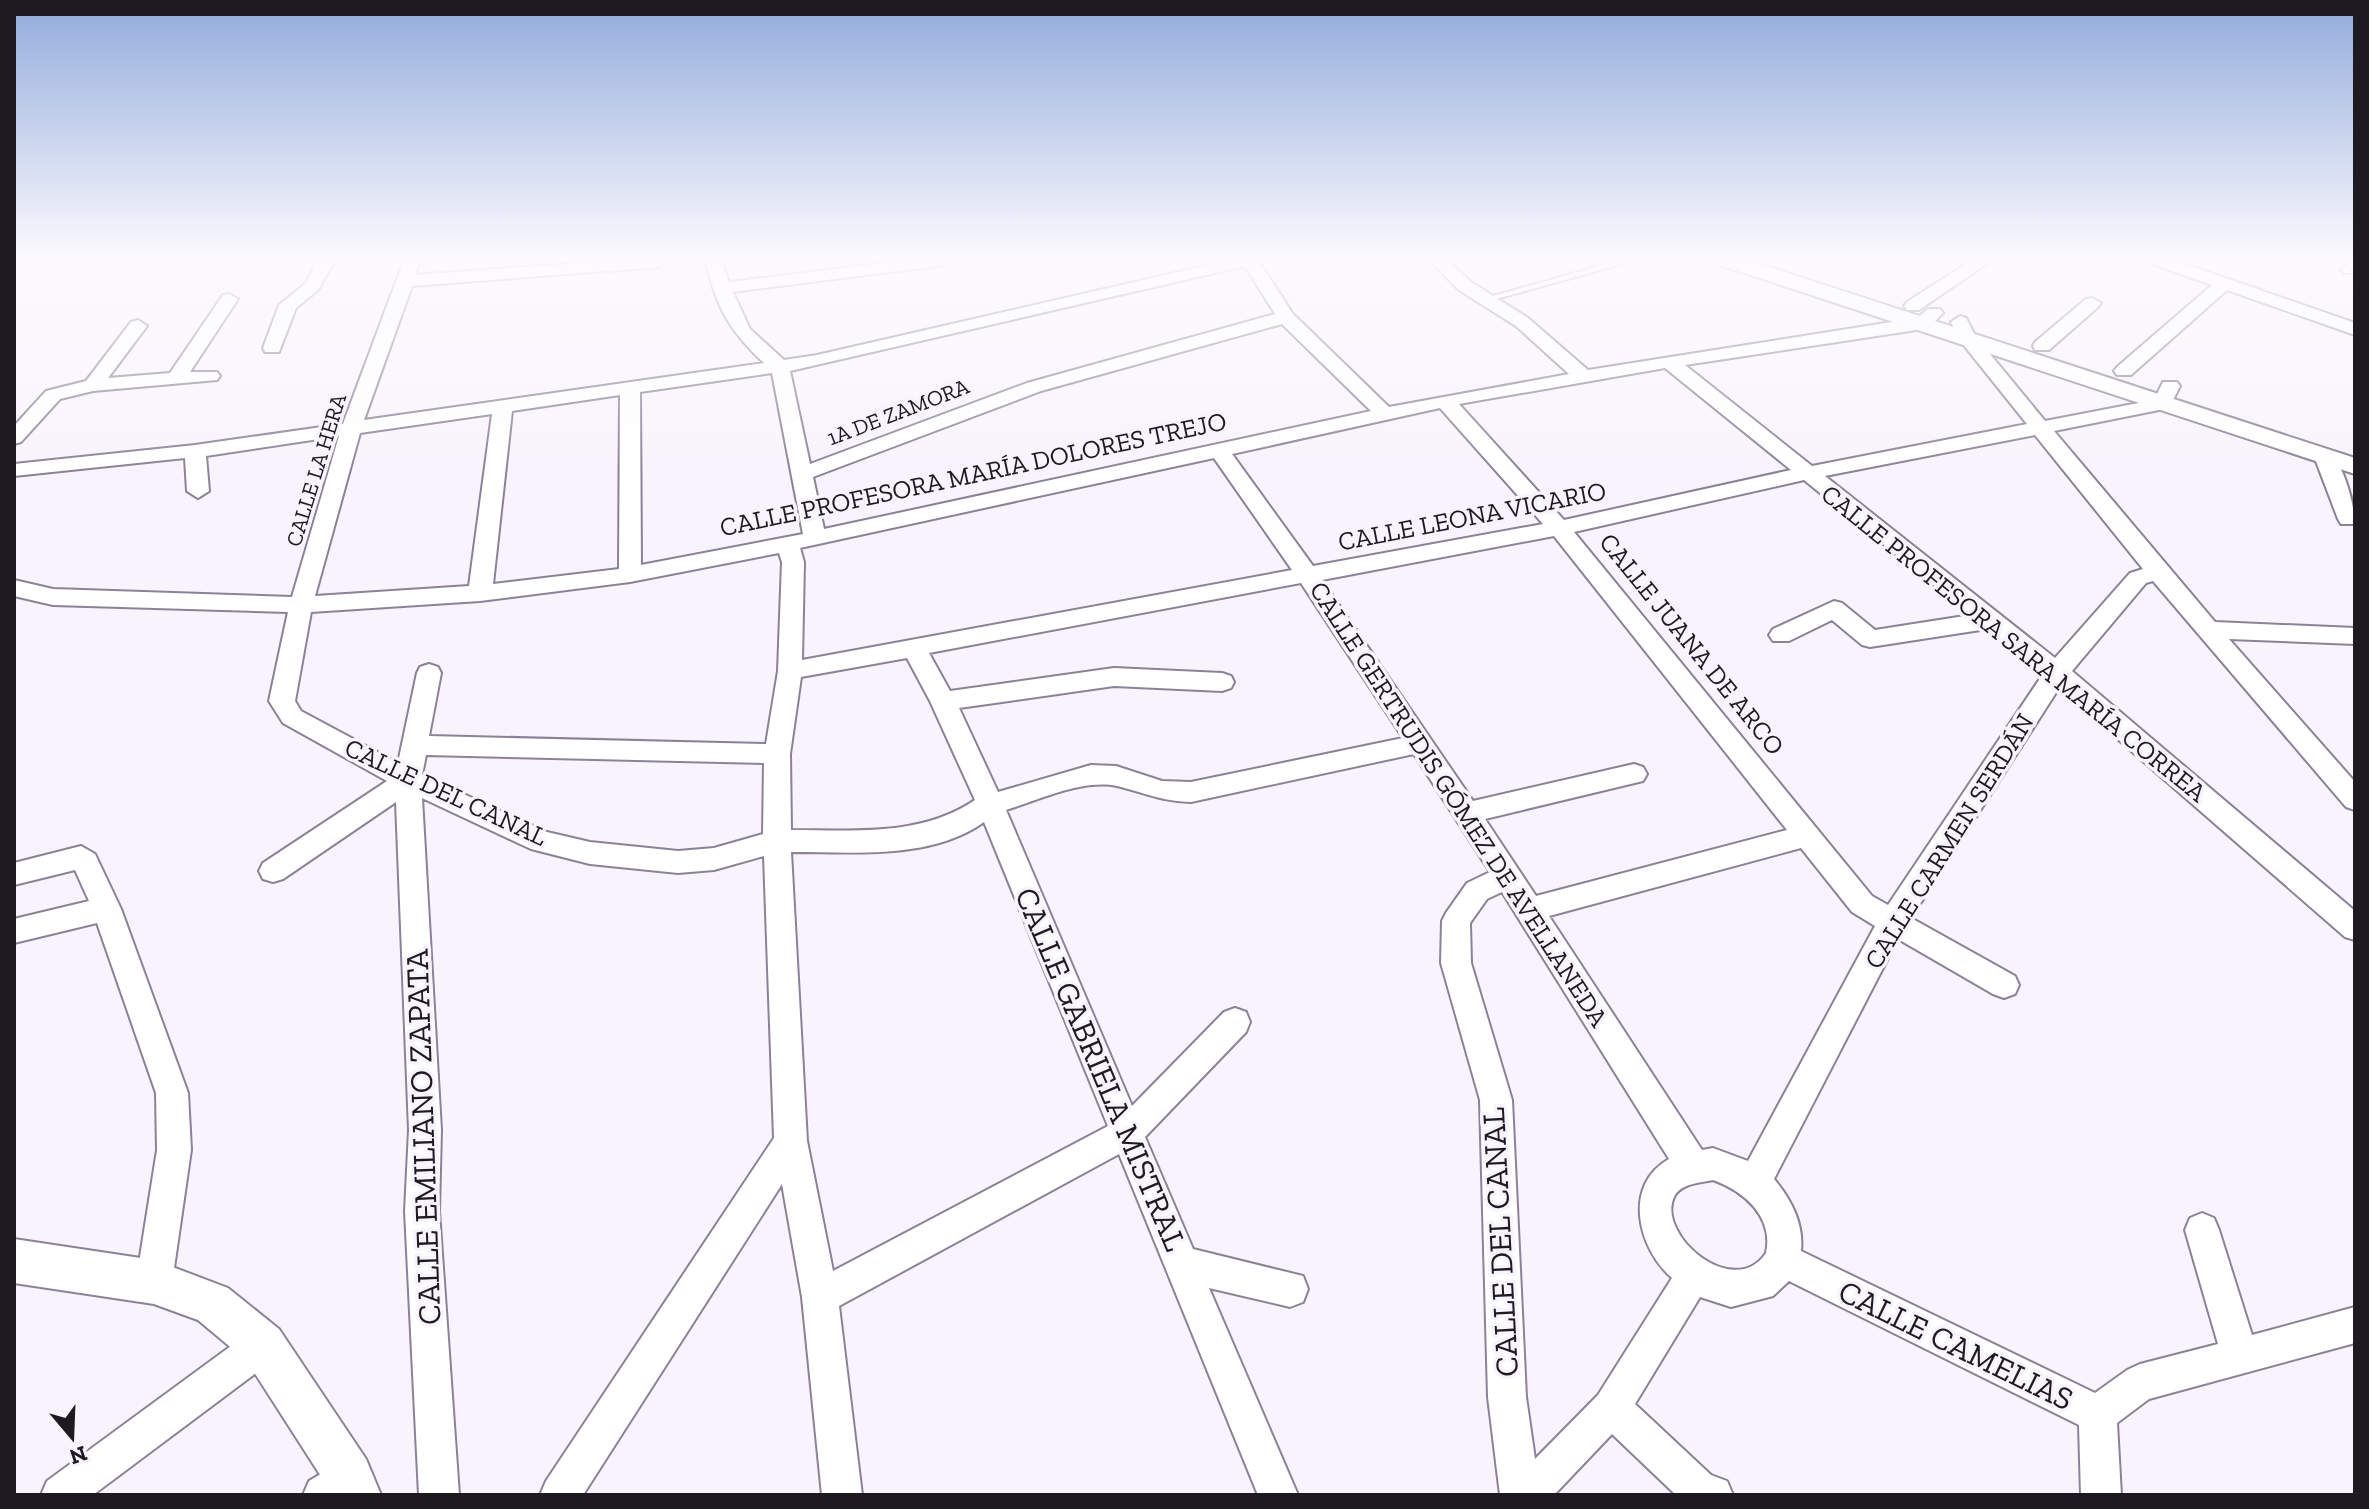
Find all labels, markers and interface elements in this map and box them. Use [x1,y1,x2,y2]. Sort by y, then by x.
street label: 1A DE ZAMORA [823,372,973,451]
street label: CALLE LA HERA [280,390,352,550]
street label: CALLE PROFESORA MARÍA DOLORES TREJO [717,405,1229,543]
street label: CALLE LEONA VICARIO [1335,474,1609,558]
street label: CALLE PROFESORA SARA MARÍA CORREA [1815,478,2214,809]
street label: CALLE JUANA DE ARCO [1593,527,1791,761]
street label: CALLE GERTRUDIS GÓMEZ DE AVELLANEDA [1303,575,1616,1034]
street label: CALLE CARMEN SERDÁN [1857,707,2041,975]
street label: CALLE DEL CANAL [340,731,552,853]
street label: CALLE GABRIELA MISTRAL [1007,882,1195,1256]
street label: CALLE EMILIANO ZAPATA [397,948,449,1325]
street label: CALLE DEL CANAL [1474,1106,1526,1378]
street label: CALLE CAMELIAS [1832,1272,2080,1418]
north arrow [32,1397,112,1477]
text: N [66,1440,91,1471]

